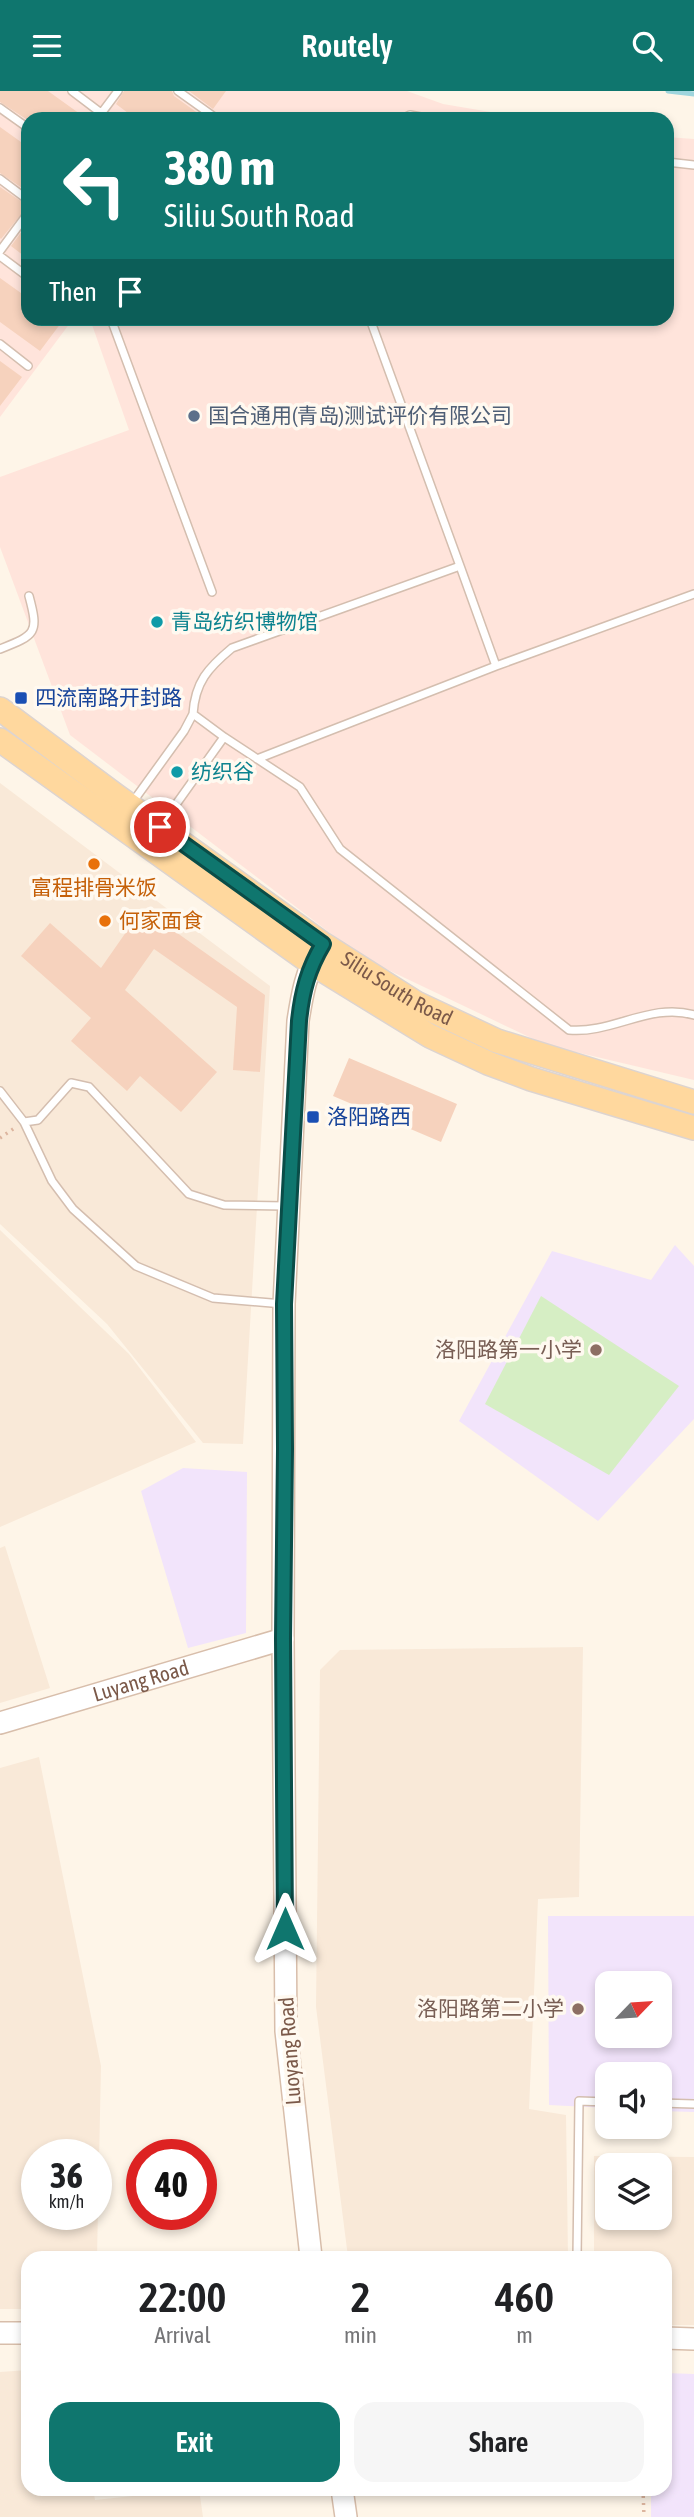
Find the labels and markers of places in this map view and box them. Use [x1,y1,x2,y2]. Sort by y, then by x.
place label: 国合通用(青岛)测试评价有限公司 [208,403,512,427]
marker: 国合通用(青岛)测试评价有限公司 [186,408,202,424]
place label: 青岛纺织博物馆 [171,609,318,633]
marker: 青岛纺织博物馆 [149,614,165,630]
place label: 四流南路开封路 [35,685,182,709]
marker: 四流南路开封路 [13,690,29,706]
place label: 纺织谷 [191,759,254,783]
marker: 纺织谷 [169,764,185,780]
pin [130,797,190,857]
marker: 富程排骨米饭 [86,856,102,872]
place label: 富程排骨米饭 [31,875,157,899]
place label: 何家面食 [119,908,203,932]
marker: 何家面食 [97,913,113,929]
place label: 洛阳路西 [327,1104,411,1128]
marker: 洛阳路西 [305,1109,321,1125]
place label: 洛阳路第一小学 [435,1337,582,1361]
marker: 洛阳路第一小学 [588,1342,604,1358]
place label: 洛阳路第二小学 [417,1996,564,2020]
marker: 洛阳路第二小学 [570,2001,586,2017]

